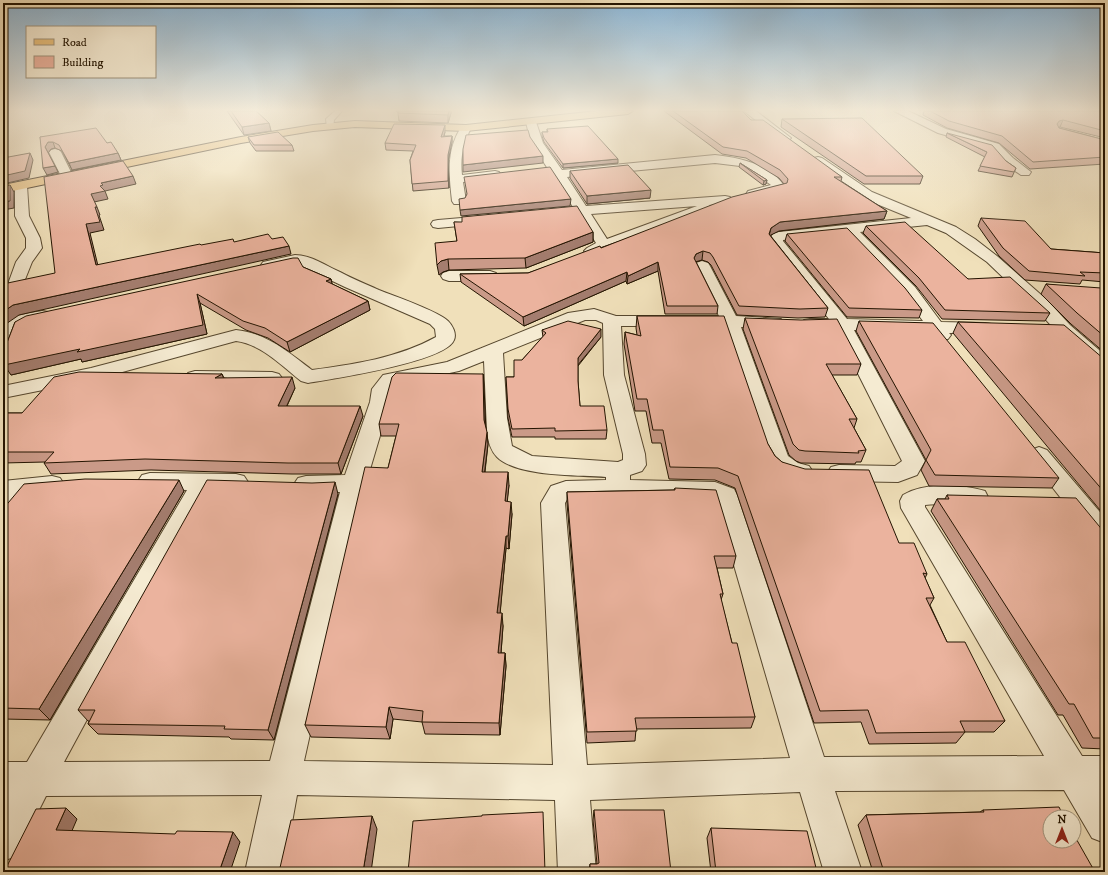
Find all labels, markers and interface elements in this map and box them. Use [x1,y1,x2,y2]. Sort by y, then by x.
legend [26,26,156,78]
text: Road [62,35,87,50]
text: Building [62,55,103,70]
north arrow [1042,809,1082,849]
text: N [1057,813,1067,827]

